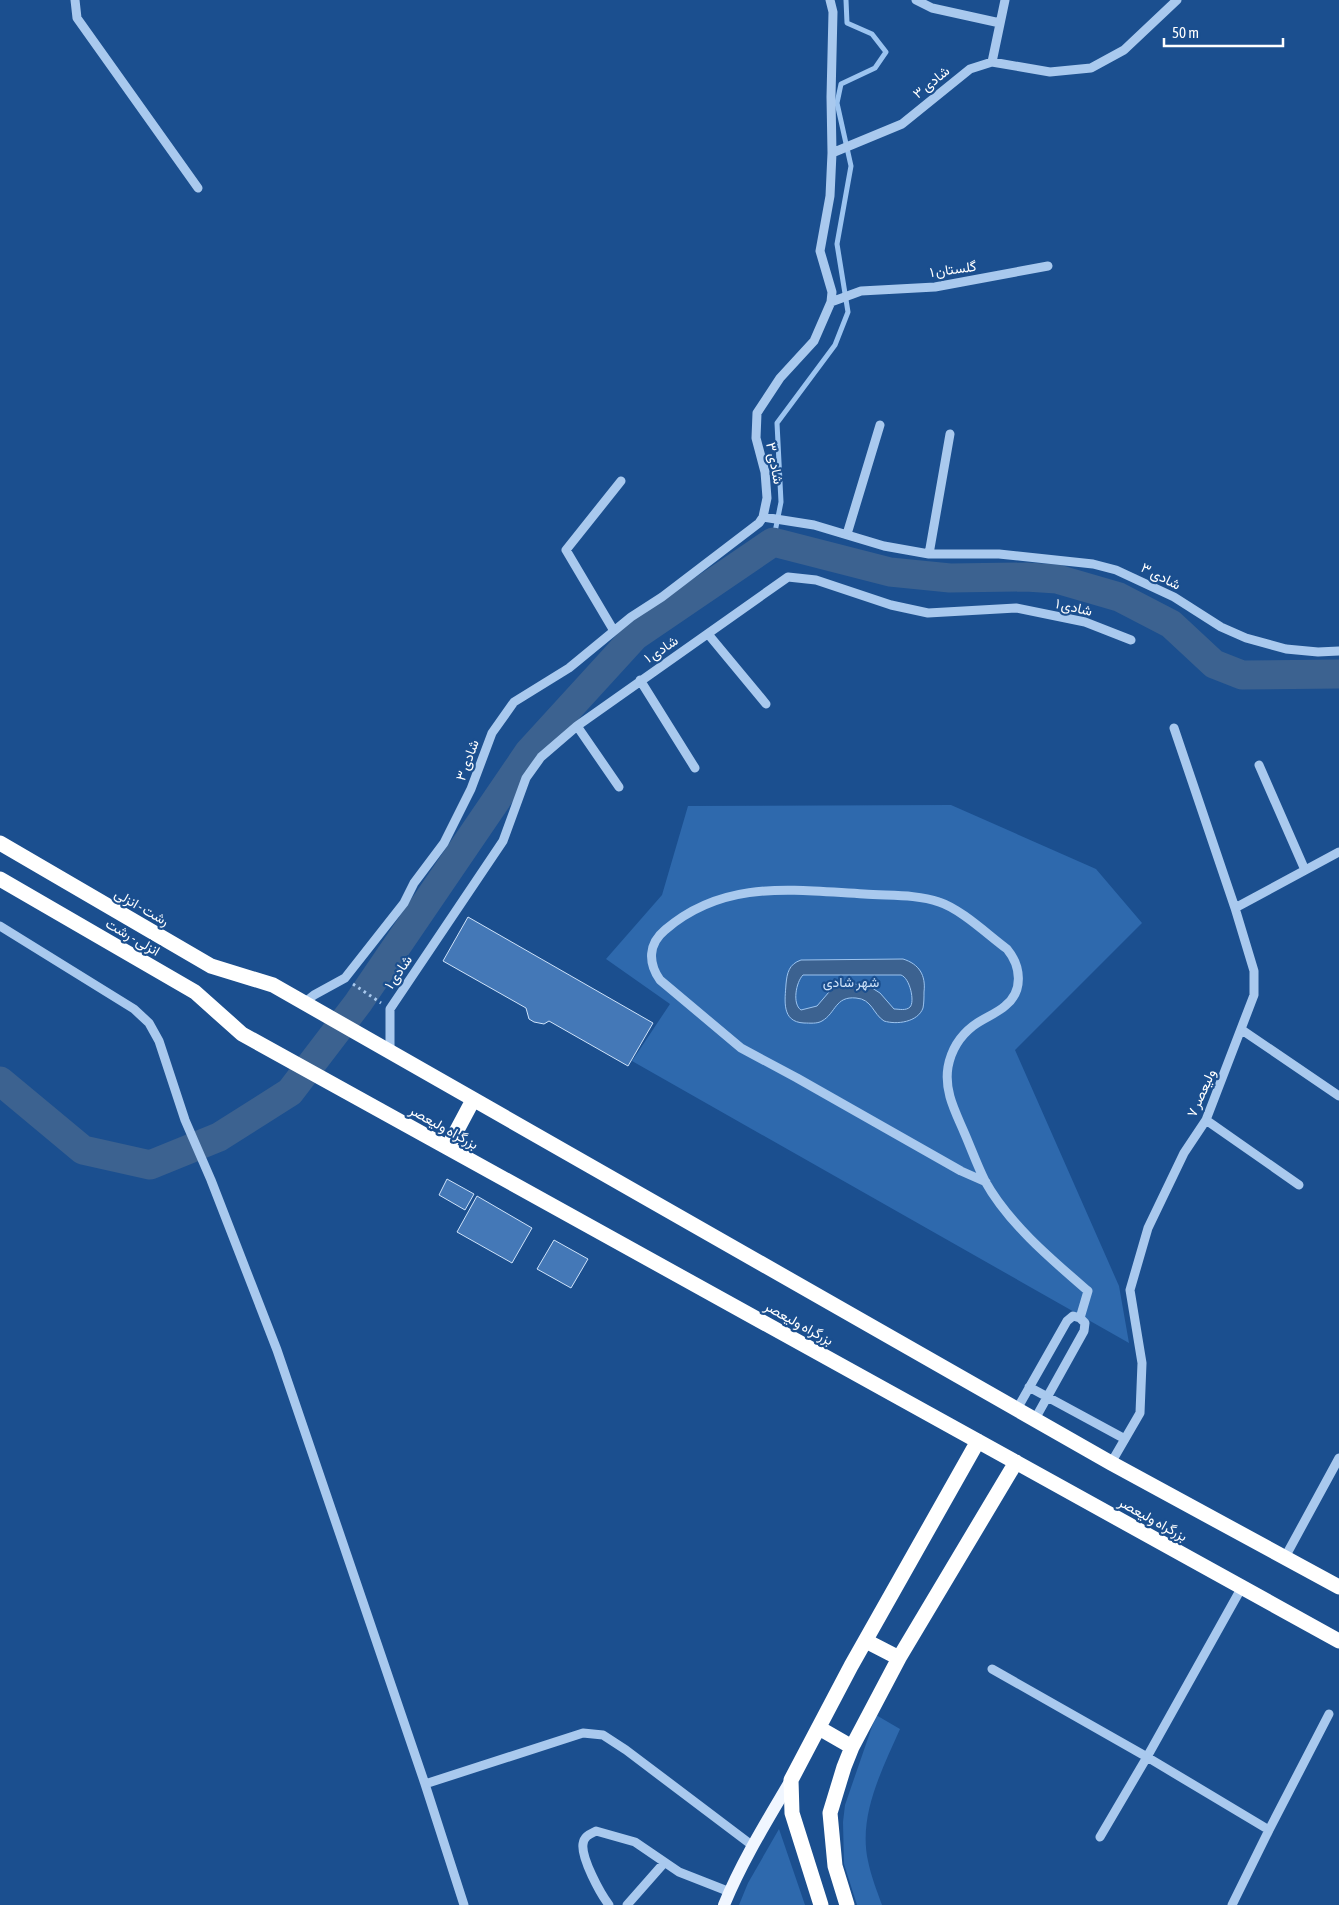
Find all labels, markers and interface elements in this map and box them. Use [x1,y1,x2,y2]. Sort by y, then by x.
scale bar [1164,15,1283,47]
text: 50 m [1172,24,1199,41]
street label: شادی ۳ [909,62,953,102]
street label: گلستان ۱ [929,258,978,281]
street label: شادی ۳ [762,441,787,486]
street label: شادی ۳ [1138,559,1184,594]
street label: شادی ۱ [1054,595,1094,620]
street label: شادی ۱ [641,632,681,667]
street label: شادی ۳ [452,737,483,783]
street label: رشت - انزلی [112,885,172,930]
street label: انزلی - رشت [103,915,163,960]
street label: شادی ۱ [381,952,416,992]
park label: شهر شادی [823,974,879,991]
street label: ولیعصر ۷ [1183,1066,1220,1120]
street label: بزرگراه ولیعصر [406,1101,481,1153]
street label: بزرگراه ولیعصر [761,1297,836,1349]
street label: بزرگراه ولیعصر [1115,1493,1190,1545]

